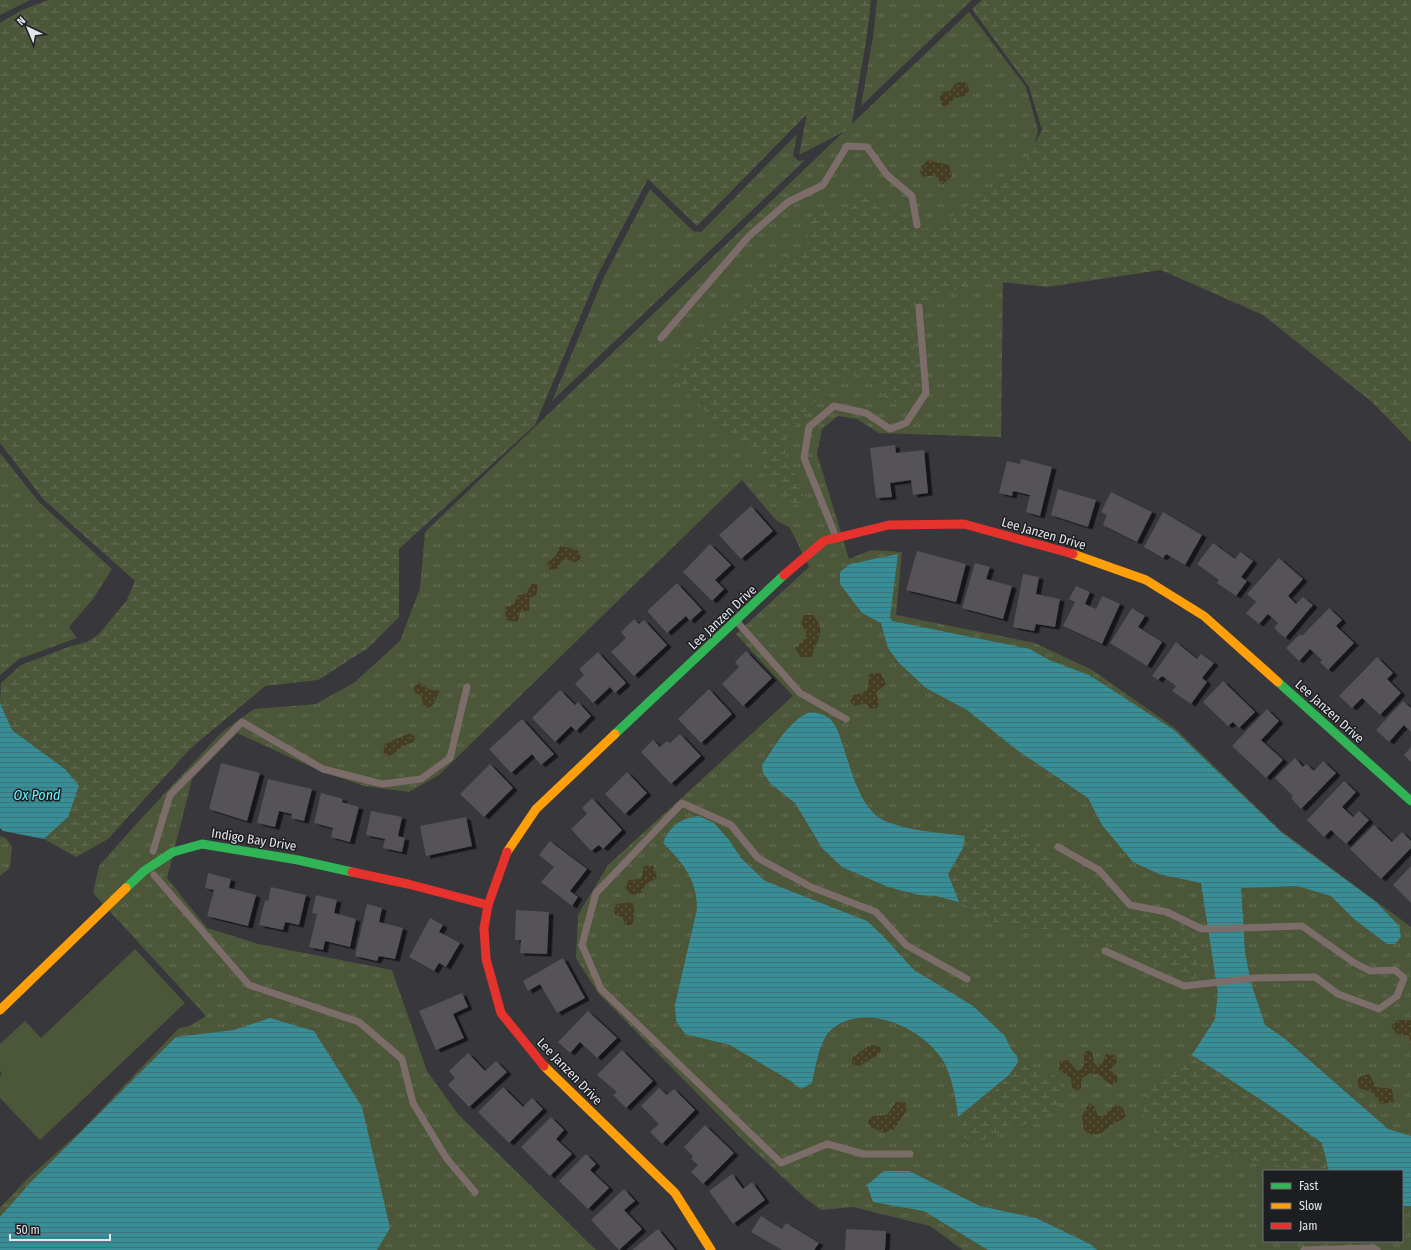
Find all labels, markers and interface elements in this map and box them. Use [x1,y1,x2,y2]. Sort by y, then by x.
north arrow [8,8,48,48]
text: N [15,14,28,28]
street label: Lee Janzen Drive [1000,514,1088,553]
street label: Lee Janzen Drive [685,582,759,653]
street label: Lee Janzen Drive [1292,677,1367,746]
water label: Ox Pond [14,787,61,804]
street label: Indigo Bay Drive [210,825,298,854]
street label: Lee Janzen Drive [534,1035,605,1108]
legend [1263,1170,1403,1242]
text: Fast [1299,1179,1318,1193]
text: Slow [1299,1199,1322,1213]
scale bar [10,1216,110,1242]
text: Jam [1299,1219,1317,1233]
text: 50 m [16,1223,40,1237]

